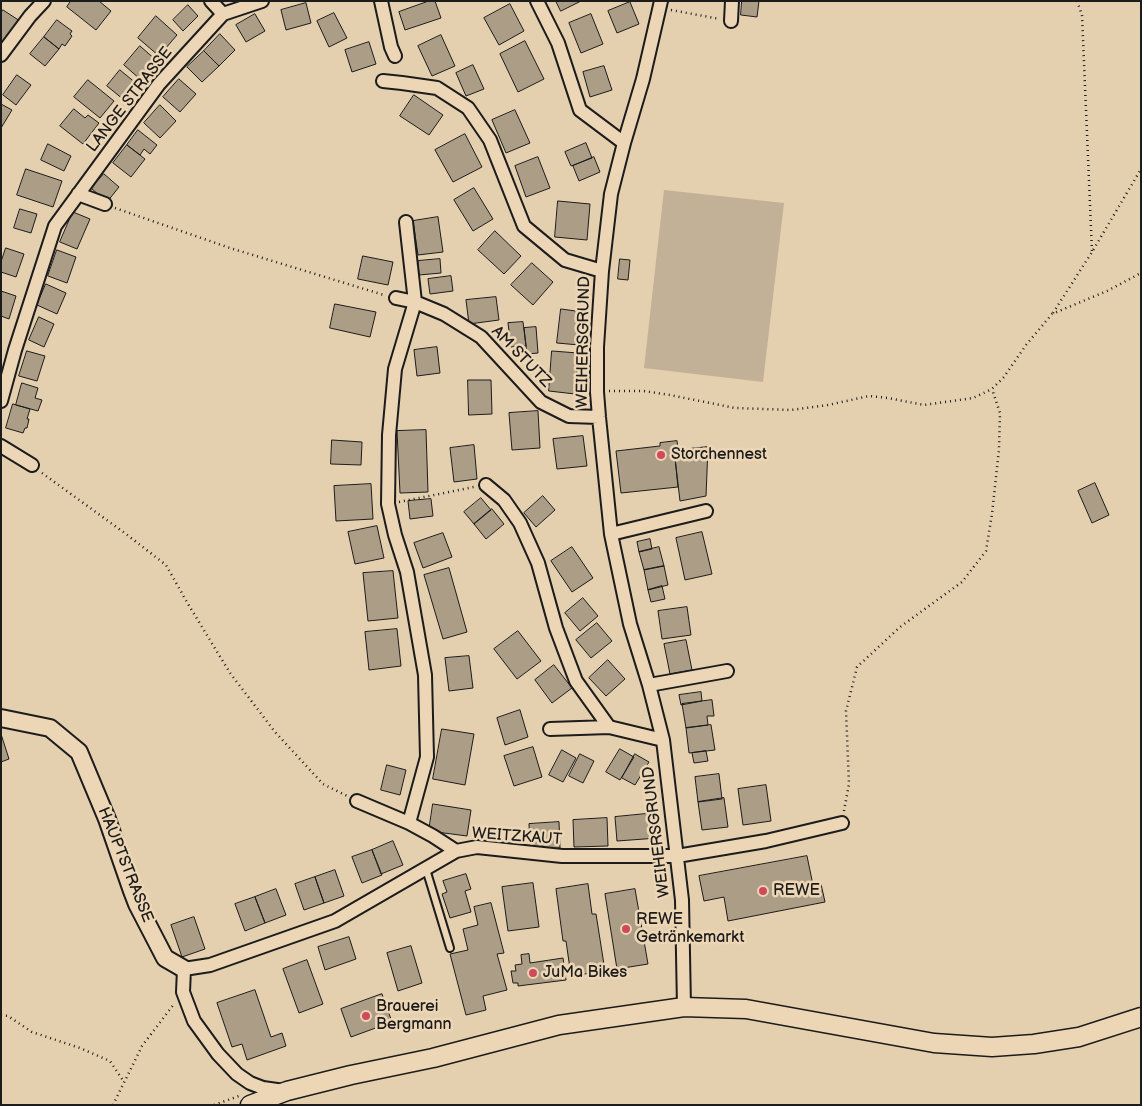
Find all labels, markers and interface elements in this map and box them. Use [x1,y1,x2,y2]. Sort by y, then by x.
street label: LANGE STRASSE [83,44,177,156]
street label: WEIHERSGRUND [573,276,595,408]
street label: AM STUTZ [487,322,555,392]
place label: Storchennest [671,445,767,465]
marker: Storchennest [655,449,667,461]
street label: WEIHERSGRUND [639,765,675,899]
street label: HAUPTSTRASSE [93,805,157,925]
street label: WEITZKAUT [471,824,563,850]
place label: REWE [773,881,820,901]
marker: REWE [757,885,769,897]
place label: REWE Getränkemarkt [636,910,744,948]
marker: REWE Getränkemarkt [620,923,632,935]
place label: JuMa Bikes [543,963,627,983]
marker: JuMa Bikes [527,967,539,979]
place label: Brauerei Bergmann [376,997,451,1035]
marker: Brauerei Bergmann [360,1010,372,1022]

